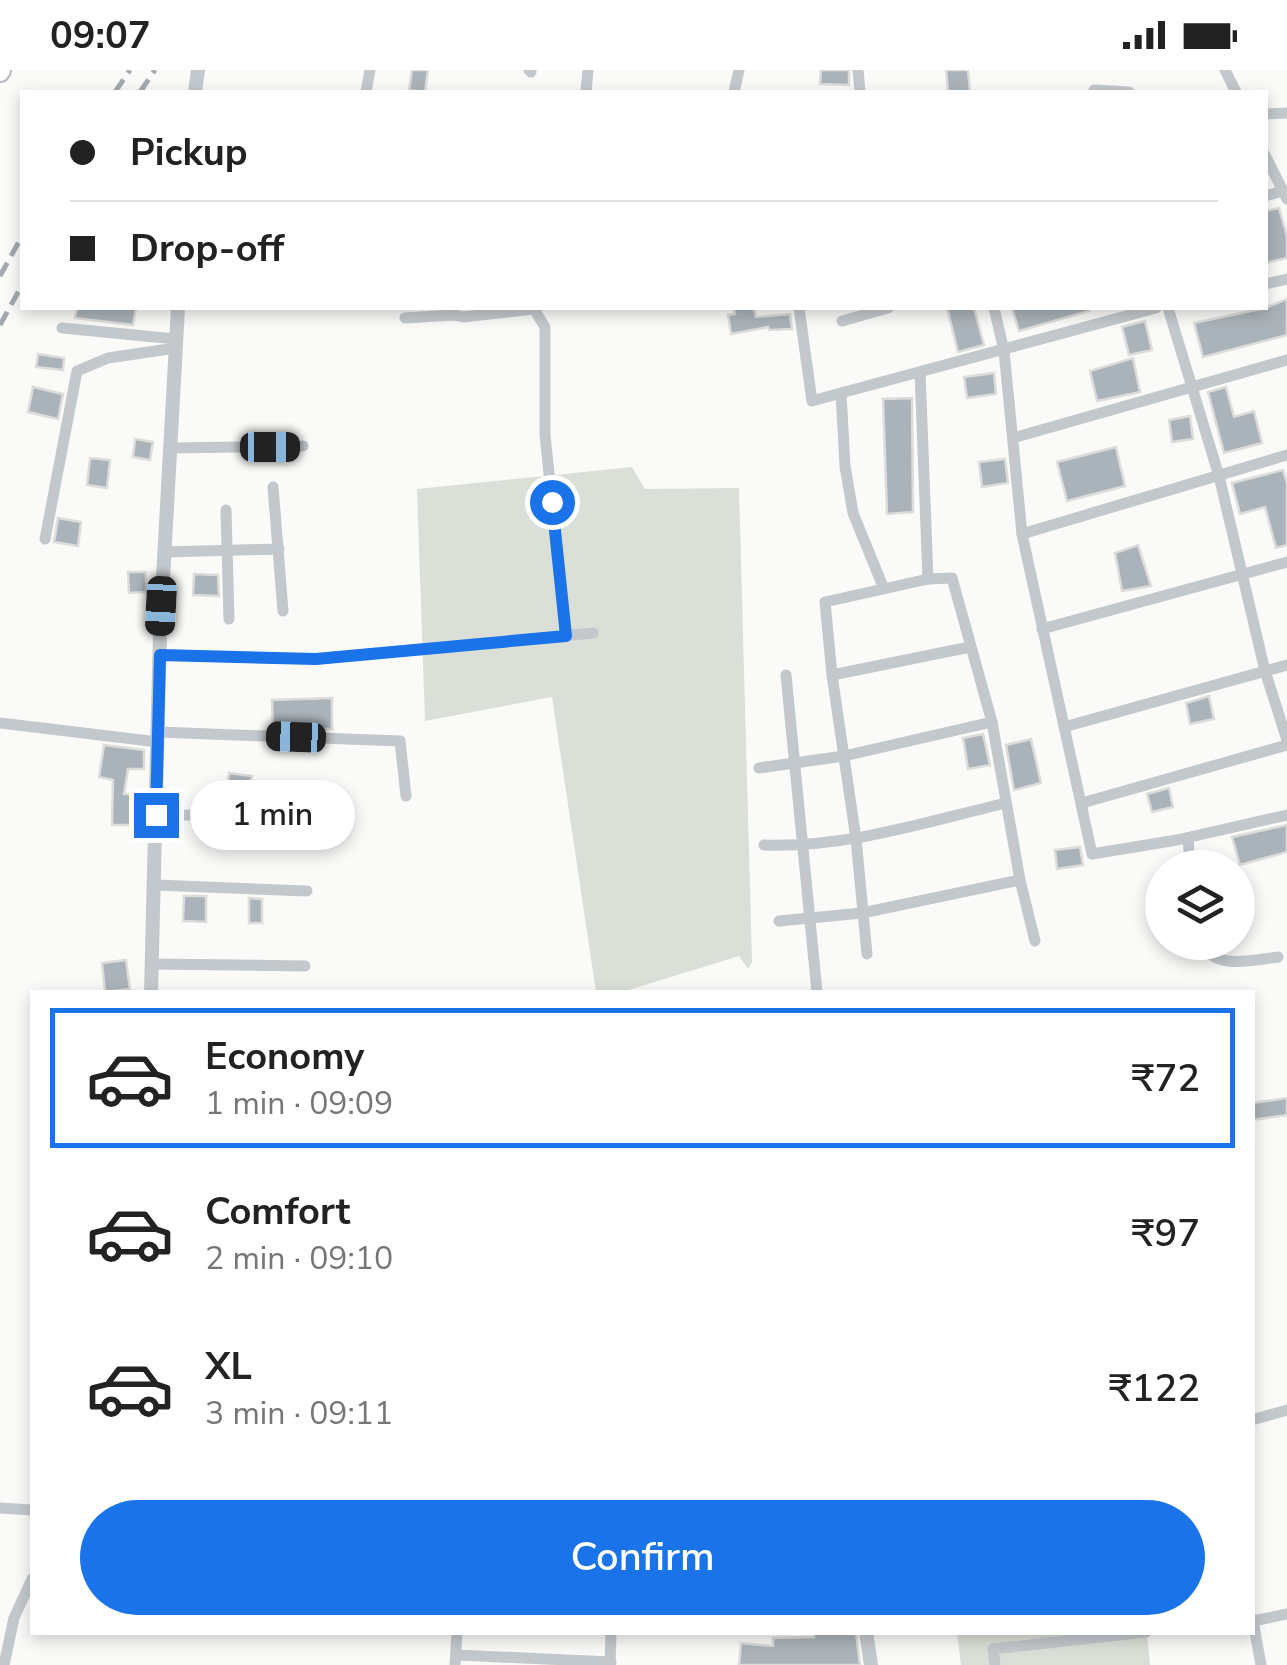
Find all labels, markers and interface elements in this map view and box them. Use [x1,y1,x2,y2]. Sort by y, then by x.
text: 09:07 [50,10,151,61]
text: Pickup [130,127,248,178]
text: Drop-off [130,223,284,274]
car [240,432,300,462]
route start [530,480,575,525]
car [144,575,178,637]
car [265,721,327,753]
callout: 1 min [191,780,356,850]
route end [134,793,179,838]
text: 1 min [232,793,313,836]
map controls [1145,850,1255,960]
button: layers [1145,850,1255,960]
text: Economy [205,1031,364,1082]
icon: car [85,1033,175,1123]
text: ₹72 [1132,1053,1200,1104]
text: 1 min · 09:09 [205,1082,393,1125]
text: Comfort [205,1186,350,1237]
icon: car [85,1188,175,1278]
text: ₹97 [1132,1208,1200,1259]
text: 2 min · 09:10 [205,1237,393,1280]
text: XL [205,1341,252,1392]
icon: car [85,1343,175,1433]
text: ₹122 [1109,1363,1200,1414]
text: 3 min · 09:11 [205,1392,393,1435]
button: Confirm [80,1500,1205,1615]

